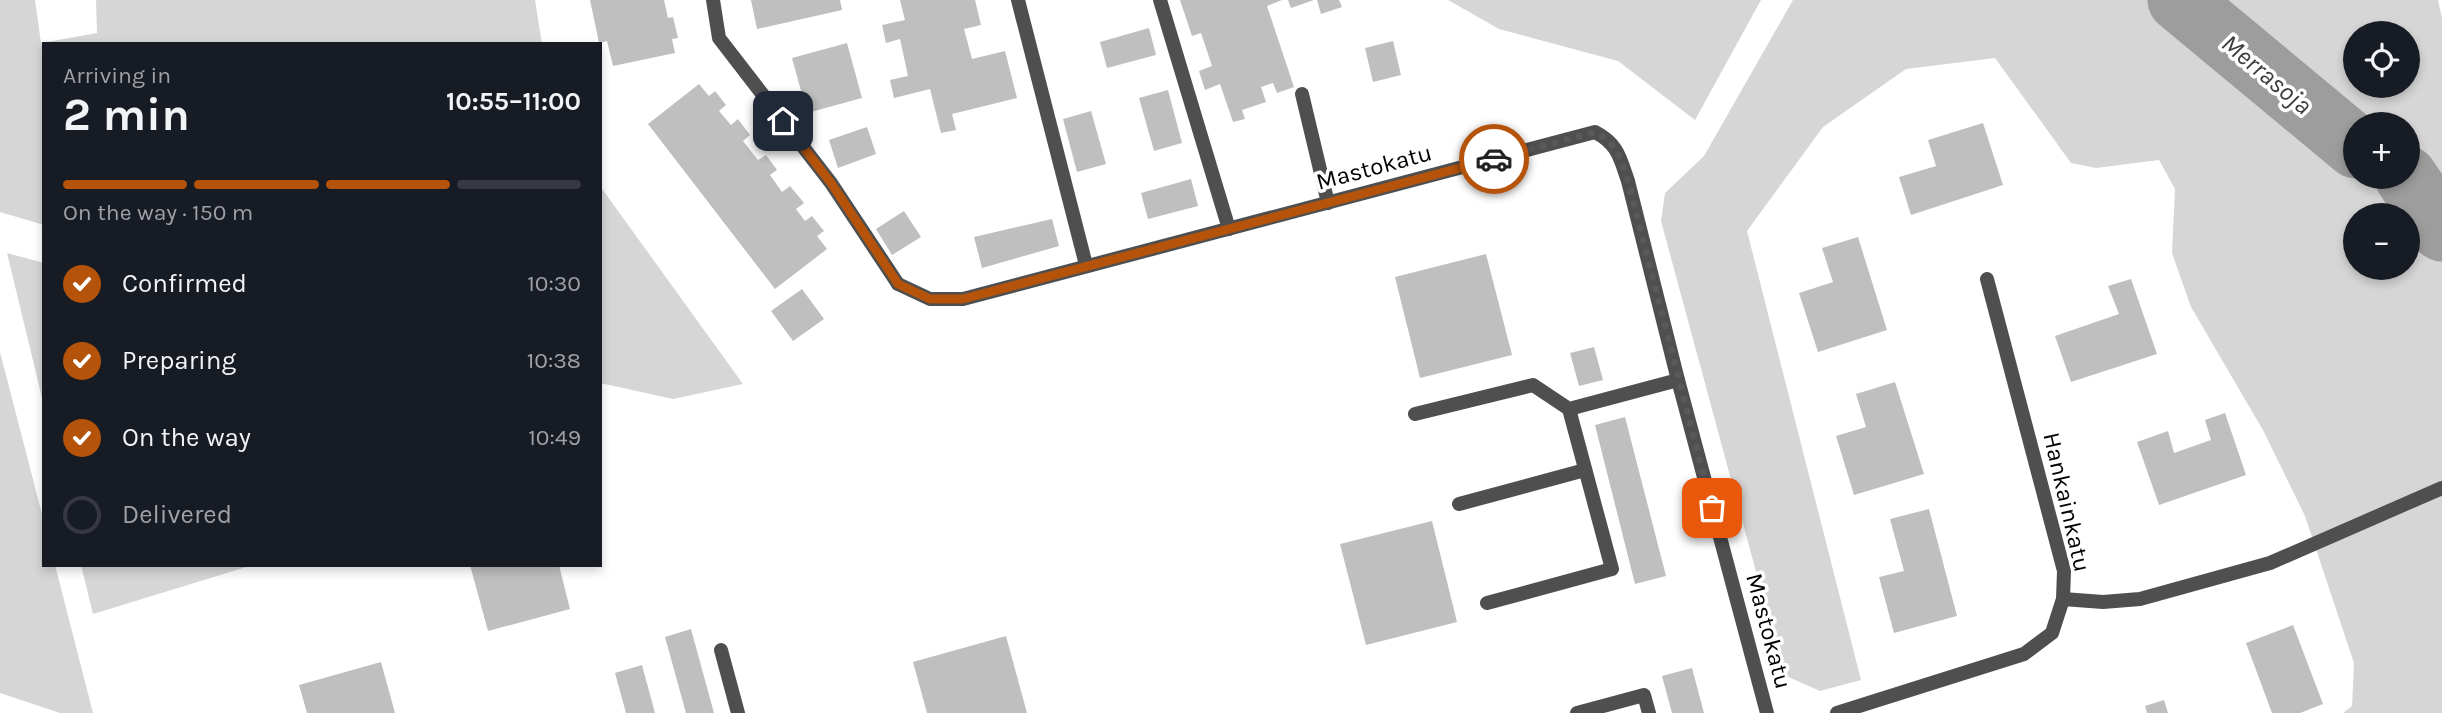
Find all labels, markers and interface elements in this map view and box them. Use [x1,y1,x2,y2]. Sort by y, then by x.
map controls [2343,21,2420,280]
button: locate [2343,21,2420,98]
water label: Merrasoja [2215,28,2318,121]
text: Arriving in [63,62,171,89]
text: 10:55–11:00 [446,86,581,117]
text: 2 min [63,88,190,142]
pin [753,91,813,151]
icon: home [764,102,802,140]
button: + [2343,112,2420,189]
courier [1459,124,1529,194]
street label: Mastokatu [1313,138,1435,196]
icon: car [1475,140,1513,178]
text: On the way · 150 m [63,199,253,226]
button: − [2343,203,2420,280]
icon: check [63,265,101,303]
text: Confirmed [122,268,247,299]
text: 10:30 [527,270,581,297]
icon: check [63,342,101,380]
text: Preparing [122,345,236,376]
text: 10:38 [527,347,581,374]
icon: check [63,419,101,457]
text: On the way [122,422,251,453]
text: 10:49 [528,424,581,451]
street label: Hankainkatu [2037,429,2097,575]
pin [1682,478,1742,538]
icon: bag [1693,489,1731,527]
text: Delivered [122,499,232,530]
street label: Mastokatu [1740,570,1798,692]

